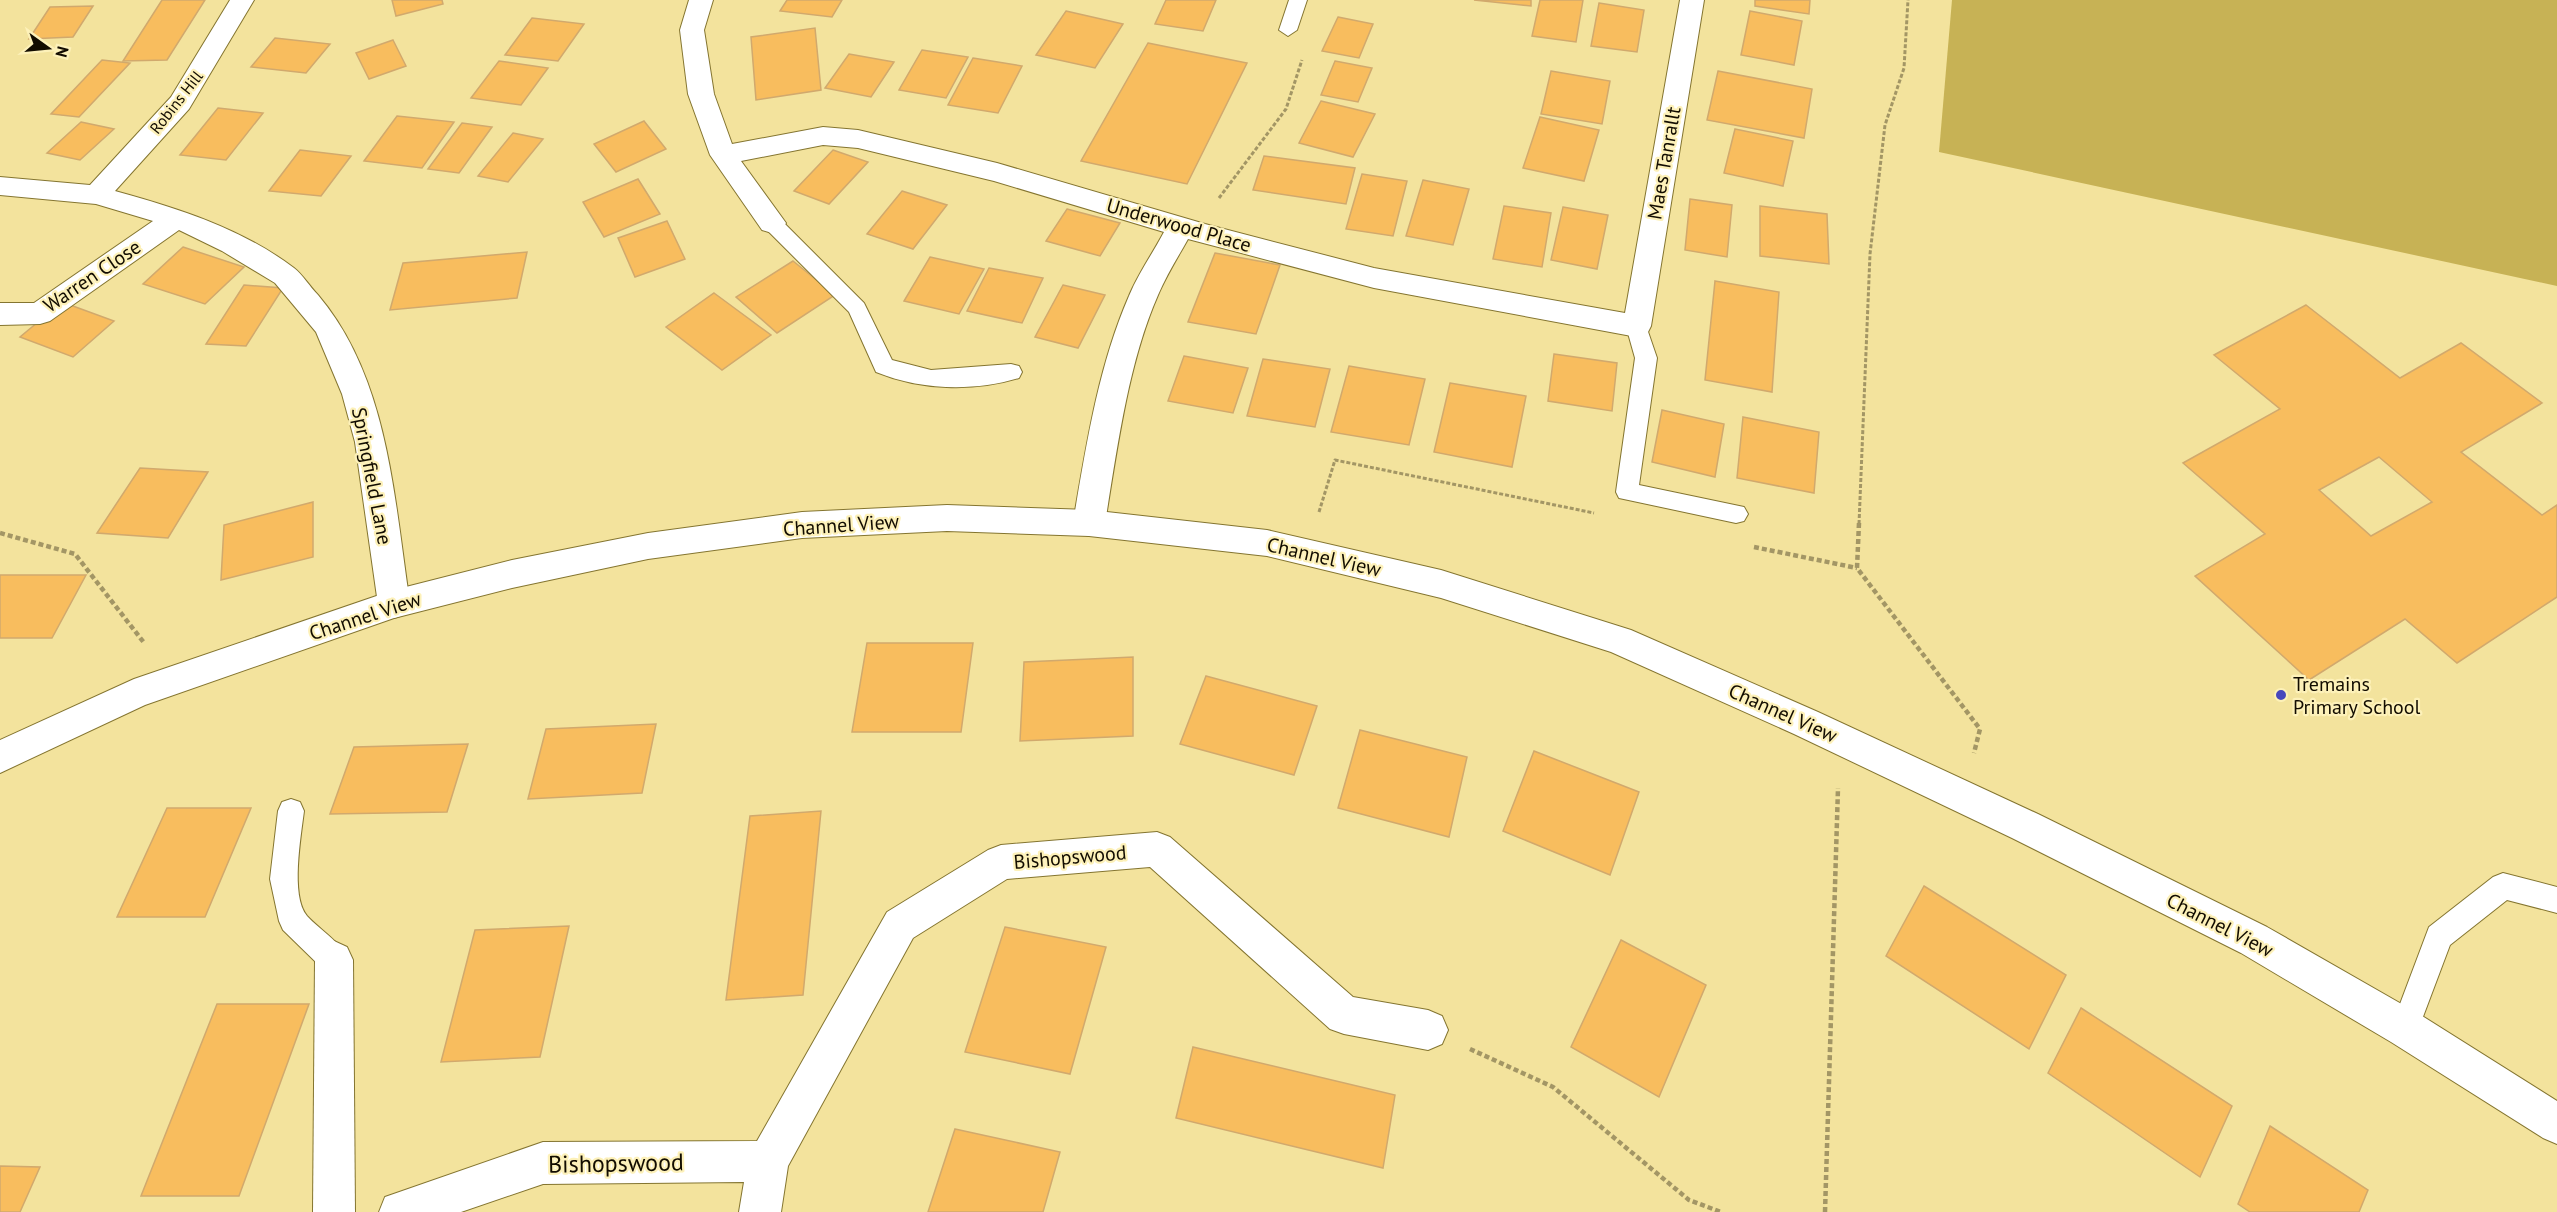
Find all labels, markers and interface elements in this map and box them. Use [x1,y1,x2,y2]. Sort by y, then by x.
north arrow [18,18,78,78]
text: N [51,44,74,60]
street label: Robins Hill [145,66,207,137]
street label: Maes Tanrallt [1641,104,1687,221]
street label: Underwood Place [1104,192,1254,258]
street label: Warren Close [38,234,146,318]
street label: Springfield Lane [346,405,398,547]
street label: Channel View [782,508,900,542]
street label: Channel View [1264,531,1384,583]
street label: Channel View [306,586,425,646]
place label: Tremains Primary School [2293,671,2421,720]
street label: Channel View [1725,677,1842,749]
marker: Tremains Primary School [2274,688,2288,702]
street label: Bishopswood [1013,839,1127,875]
street label: Channel View [2162,887,2278,963]
street label: Bishopswood [548,1146,684,1180]

